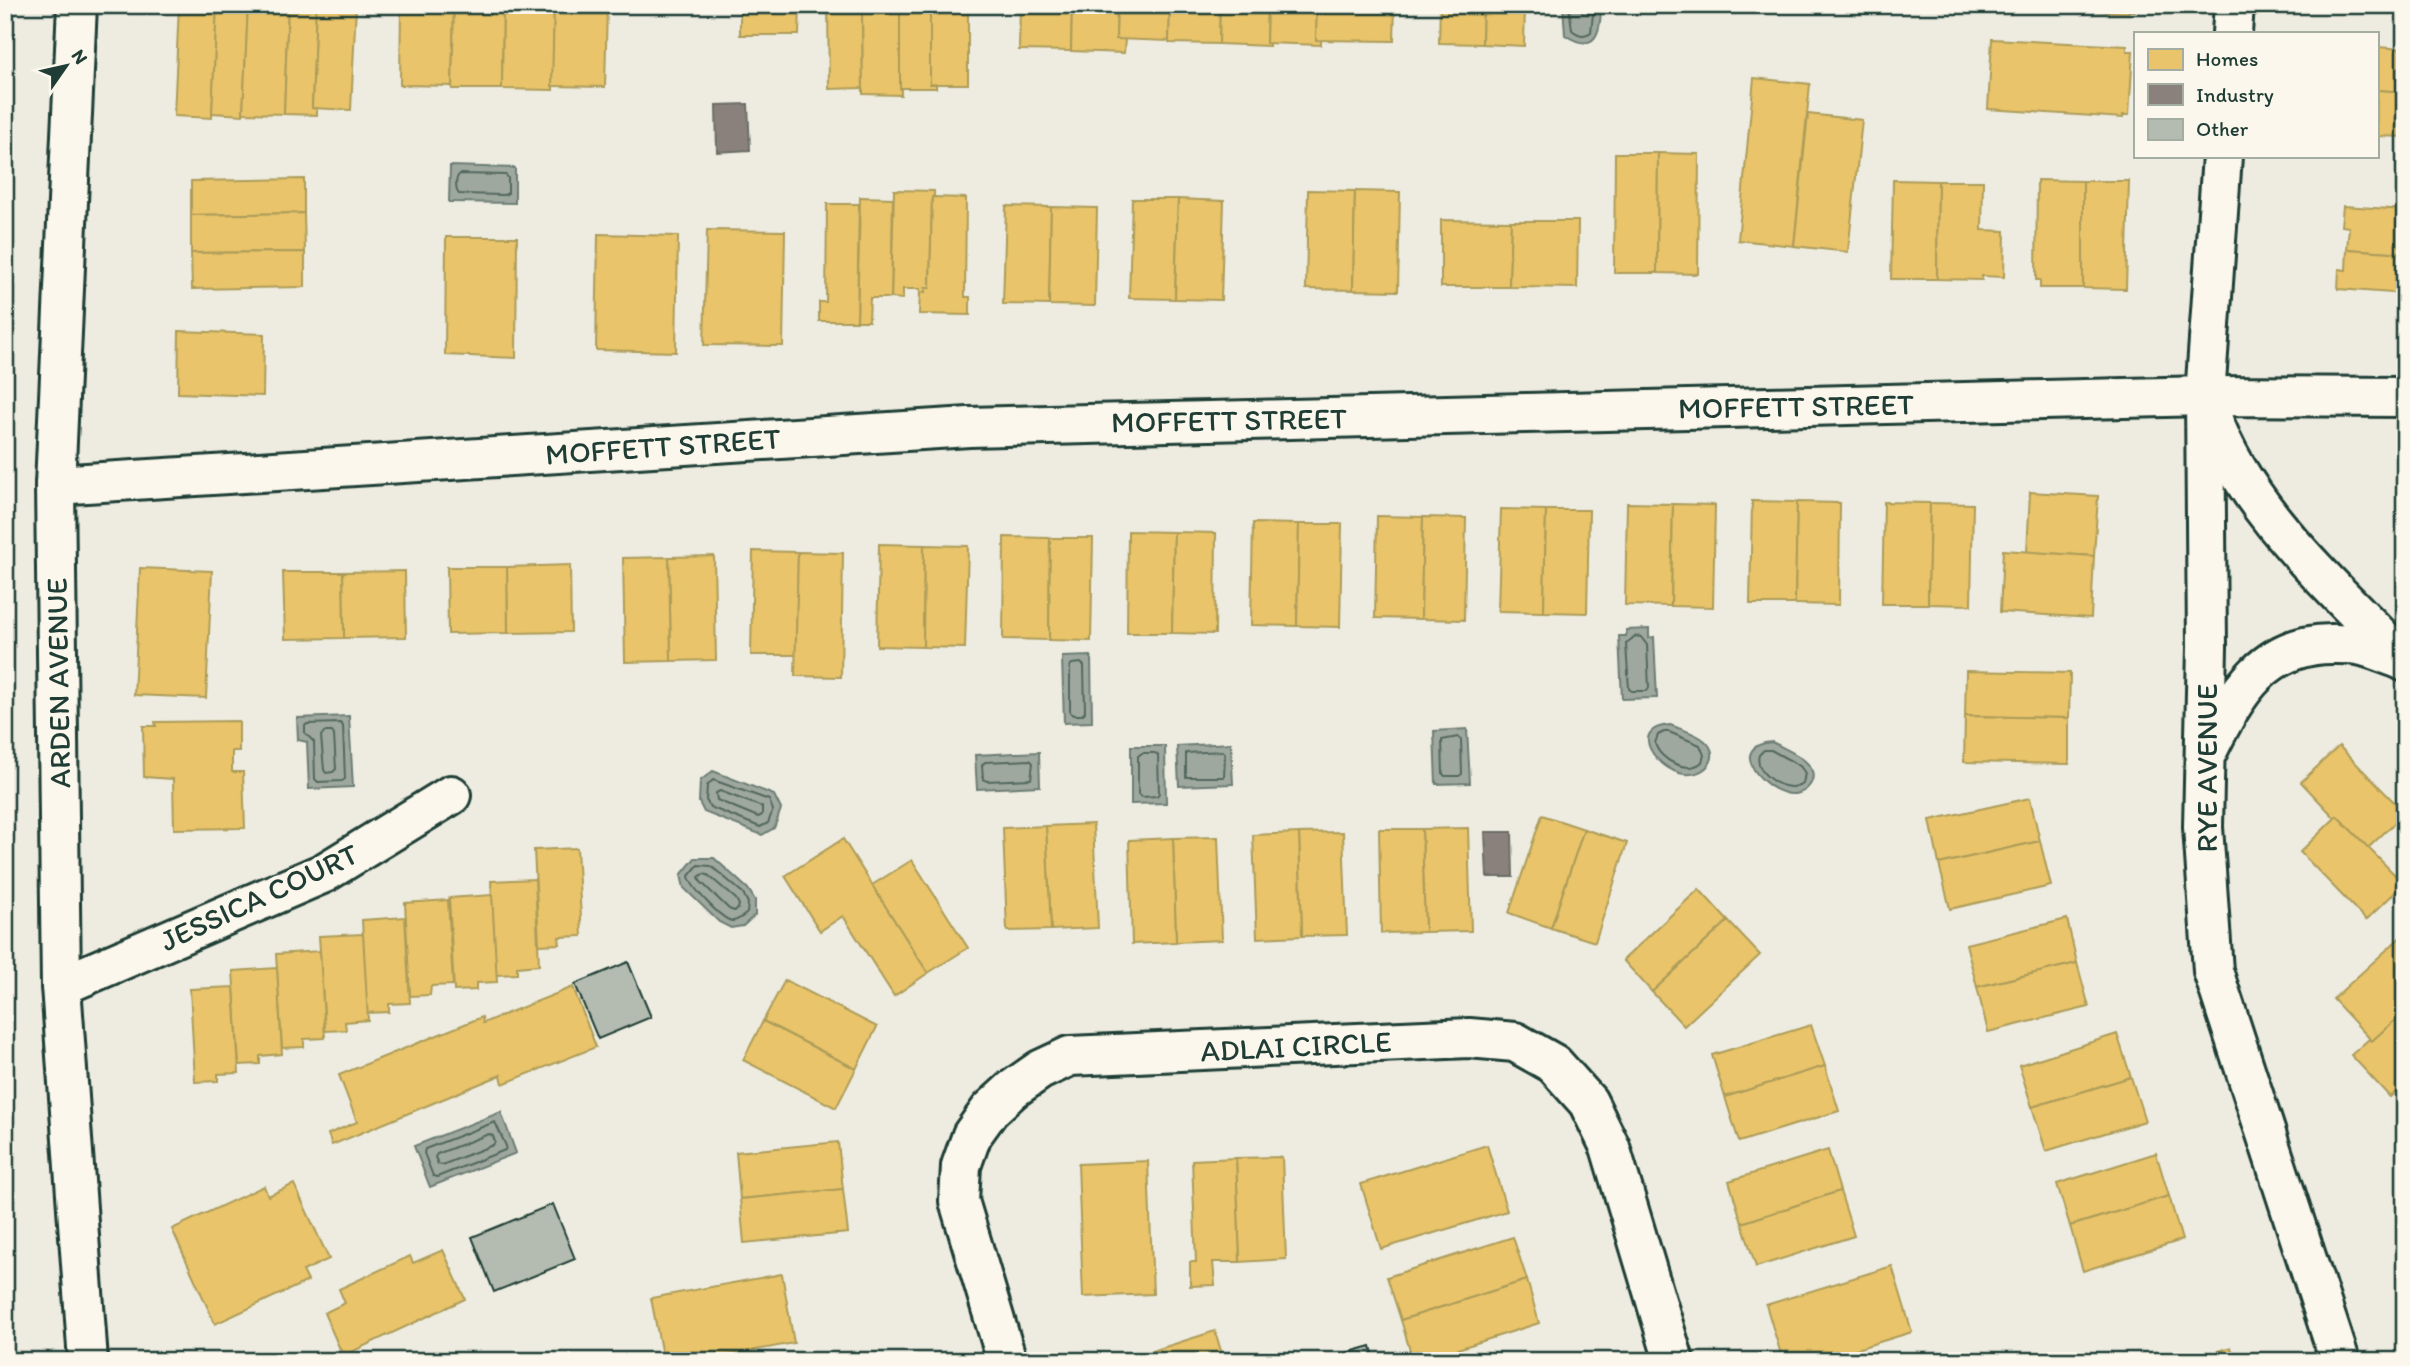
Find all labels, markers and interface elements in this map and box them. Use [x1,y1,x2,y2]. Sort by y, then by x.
north arrow [32,32,102,102]
legend [2134,32,2378,158]
text: N [67,45,93,69]
text: Homes [2196,46,2258,71]
text: Industry [2196,82,2274,107]
text: Other [2196,116,2249,141]
street label: MOFFETT STREET [1678,385,1914,427]
street label: MOFFETT STREET [1111,399,1347,441]
street label: MOFFETT STREET [544,419,782,473]
street label: ARDEN AVENUE [38,578,78,788]
street label: RYE AVENUE [2188,684,2225,852]
street label: JESSICA COURT [154,835,364,959]
street label: ADLAI CIRCLE [1200,1023,1392,1069]

